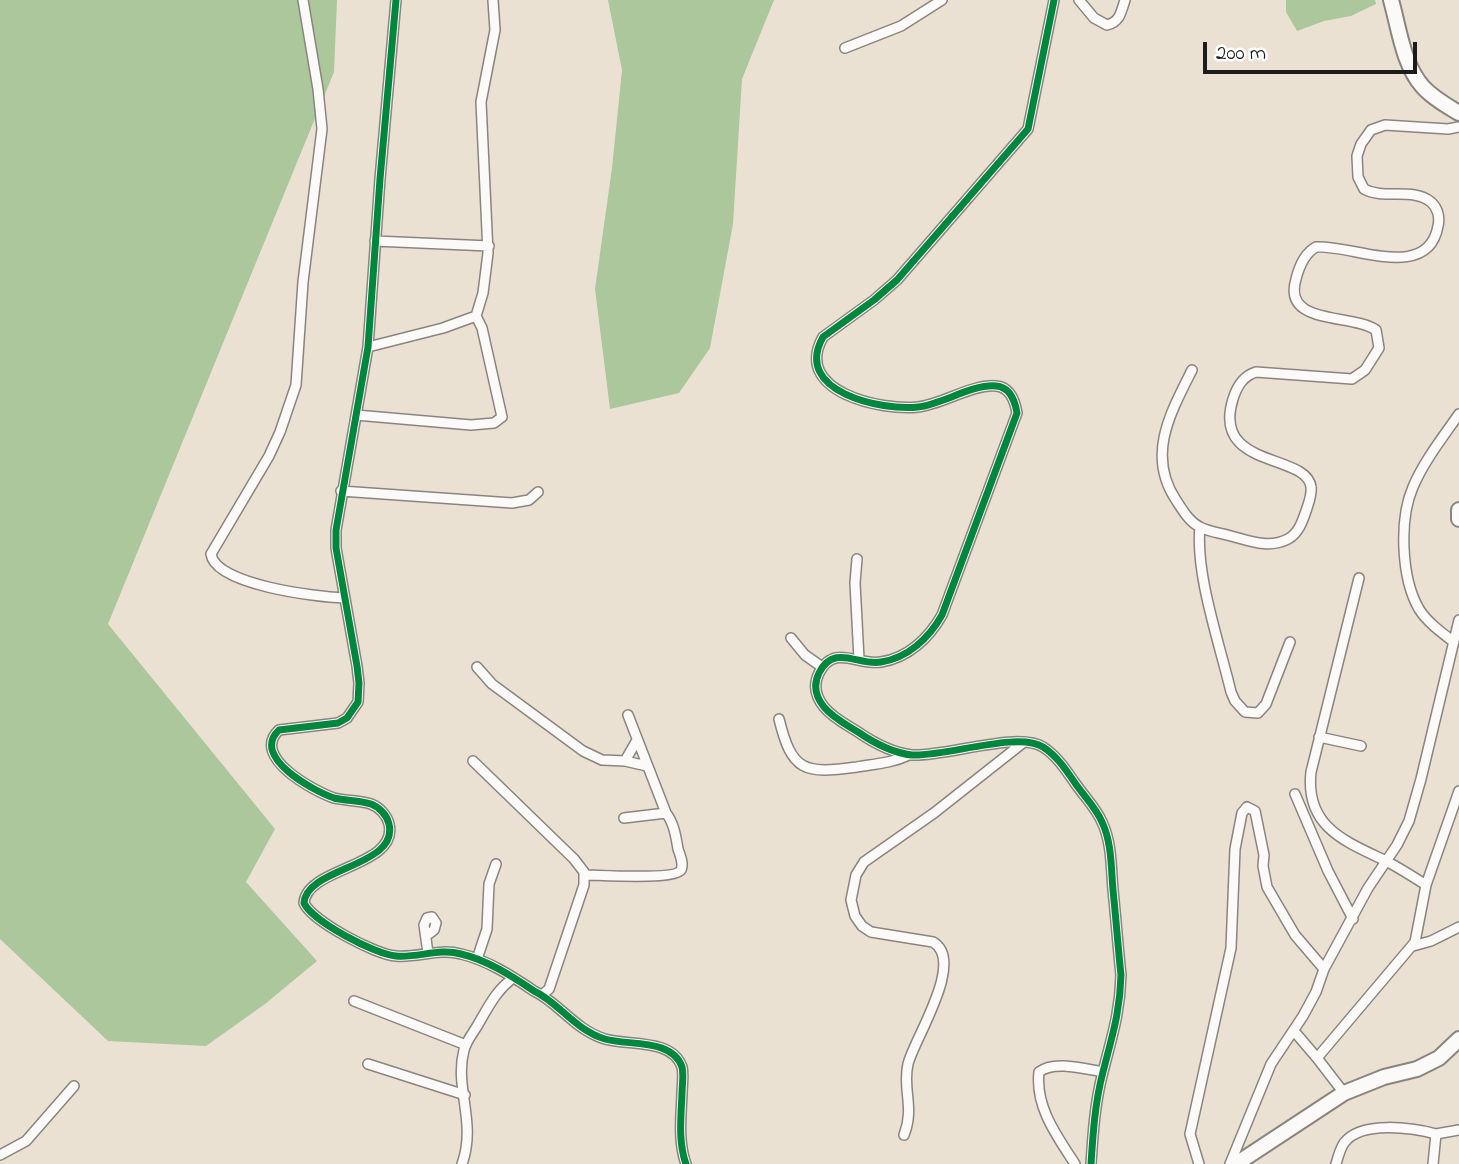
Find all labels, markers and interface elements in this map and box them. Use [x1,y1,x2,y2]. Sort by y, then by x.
scale bar [1207,28,1420,72]
text: 200 m [1216,39,1266,69]

